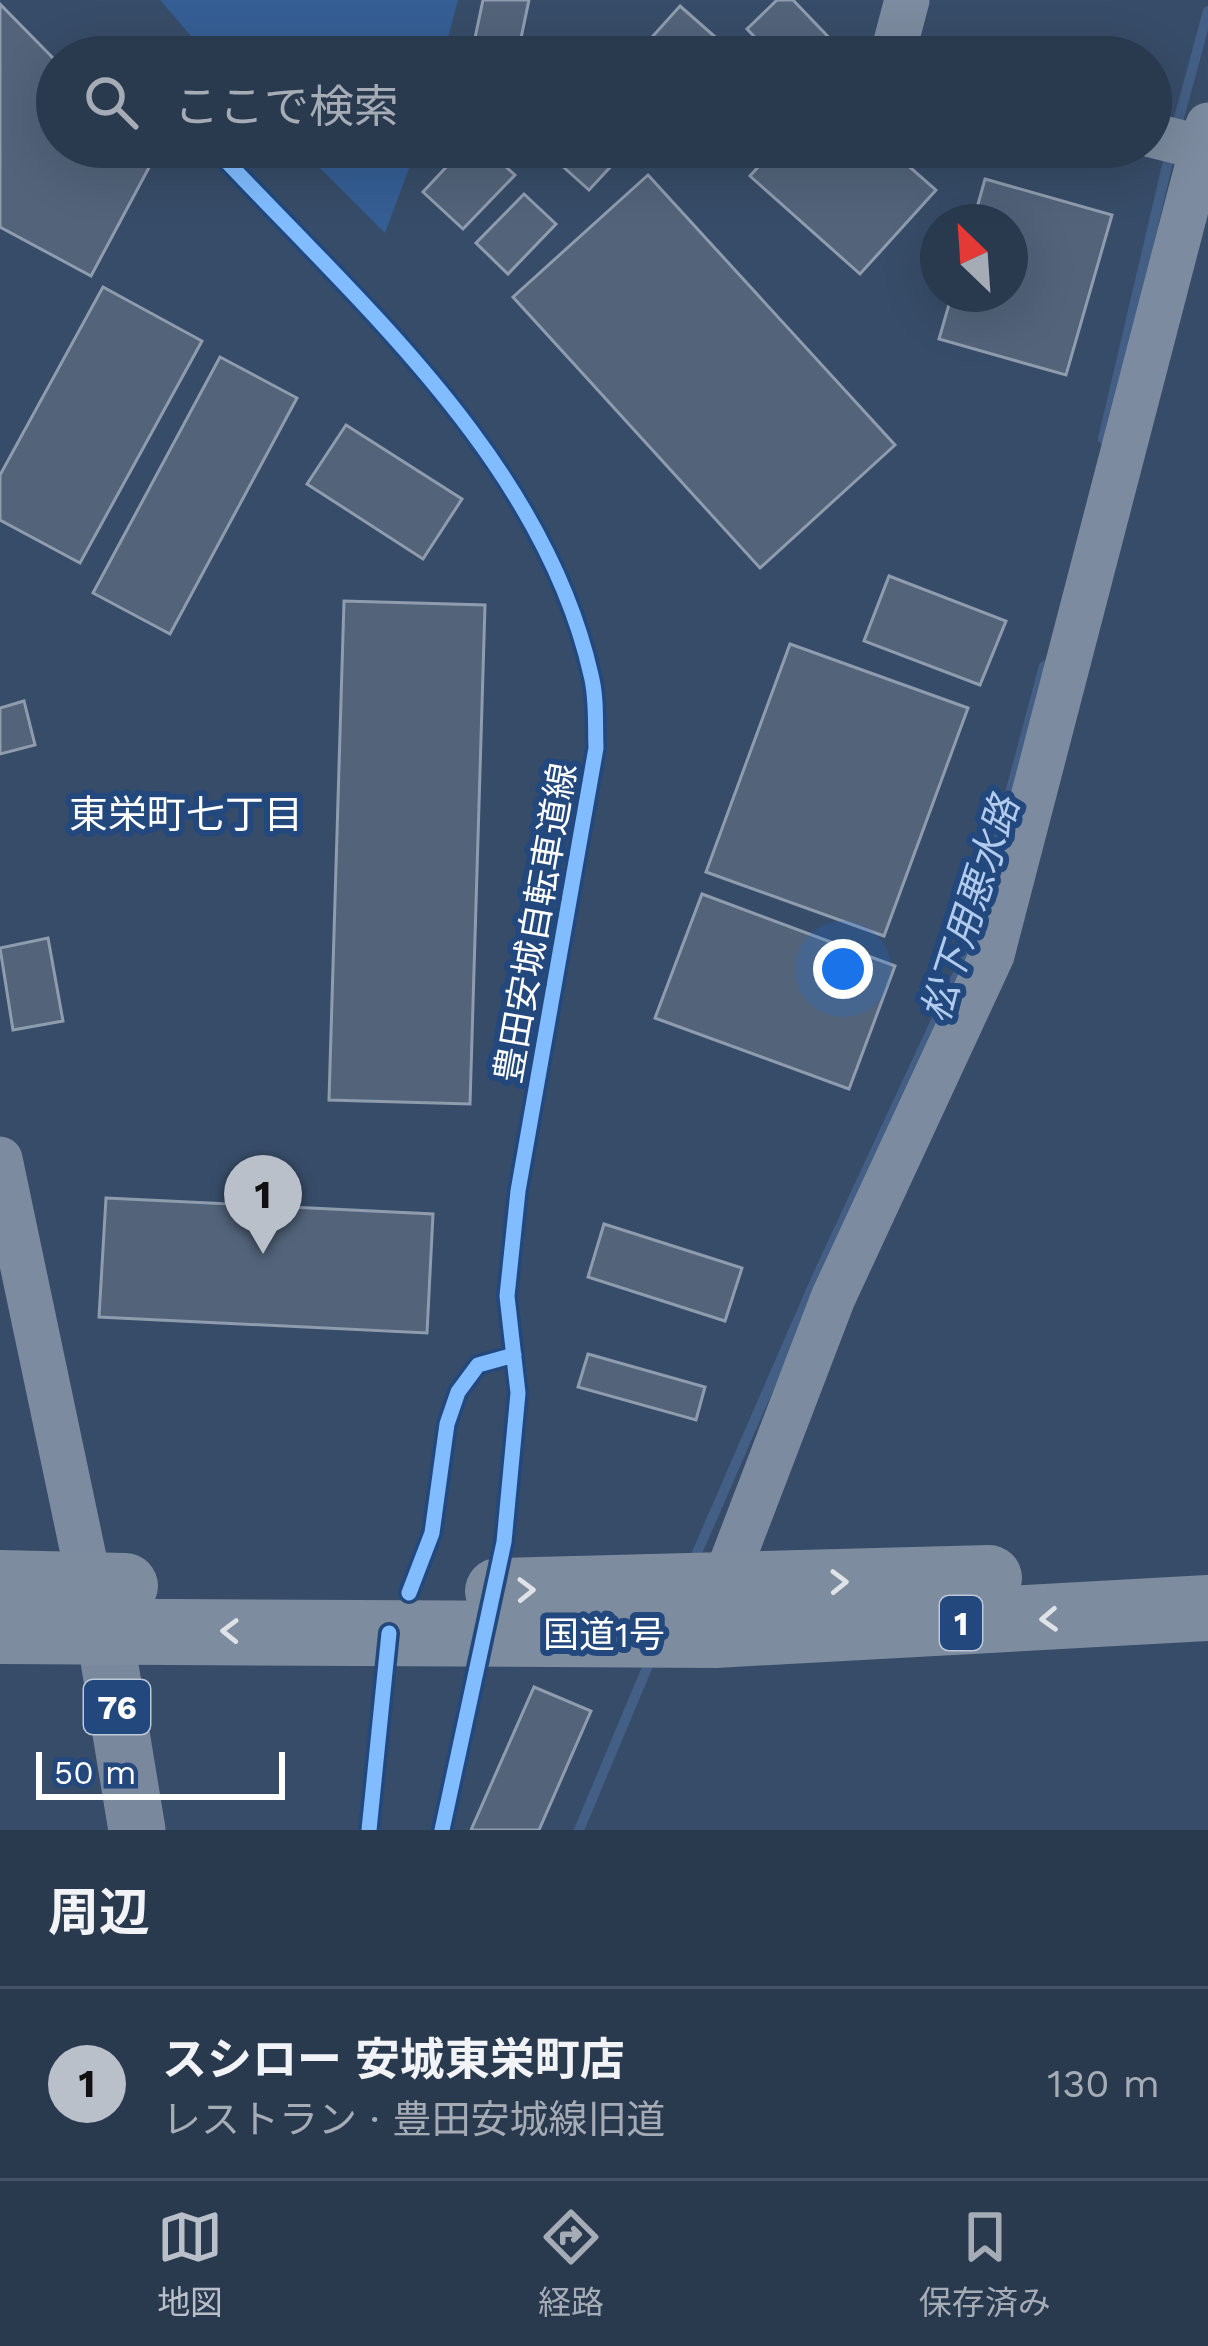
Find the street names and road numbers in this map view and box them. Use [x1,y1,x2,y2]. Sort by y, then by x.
street label: 豊田安城自転車道線 [487,760,585,1086]
road number: 1 [940,1596,982,1650]
street label: 国道1号 [543,1614,665,1656]
road number: 76 [84,1680,150,1734]

